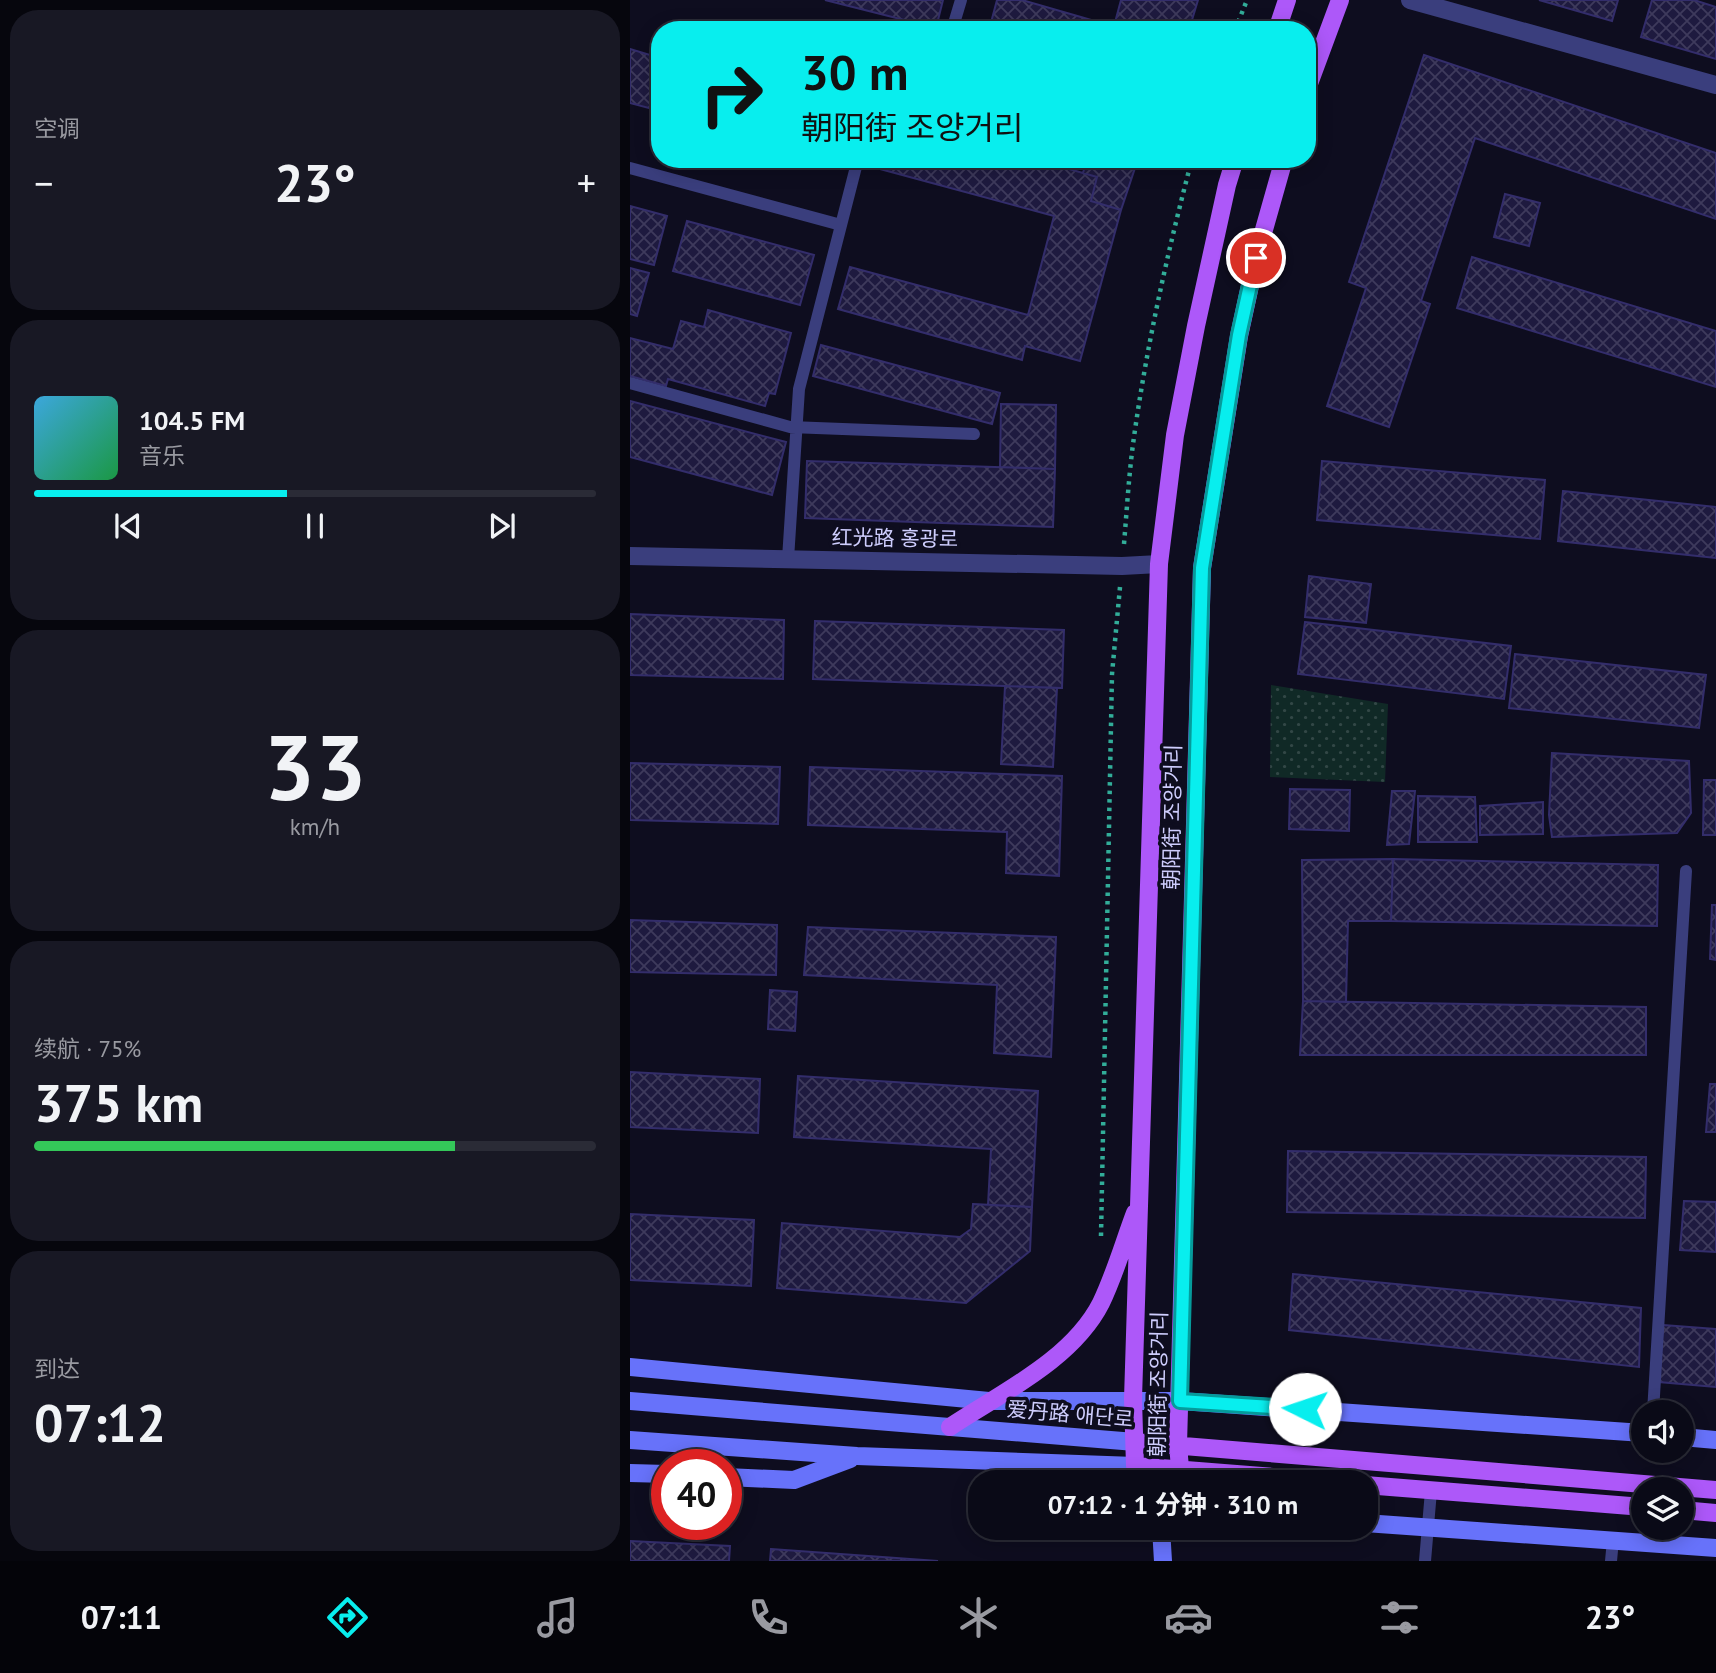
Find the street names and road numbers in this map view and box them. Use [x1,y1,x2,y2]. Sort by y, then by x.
street label: 红光路 홍광로 [831,523,959,553]
street label: 朝阳街 조양거리 [1157,744,1187,890]
street label: 朝阳街 조양거리 [1143,1311,1173,1457]
street label: 爱丹路 애단로 [1006,1395,1134,1433]

